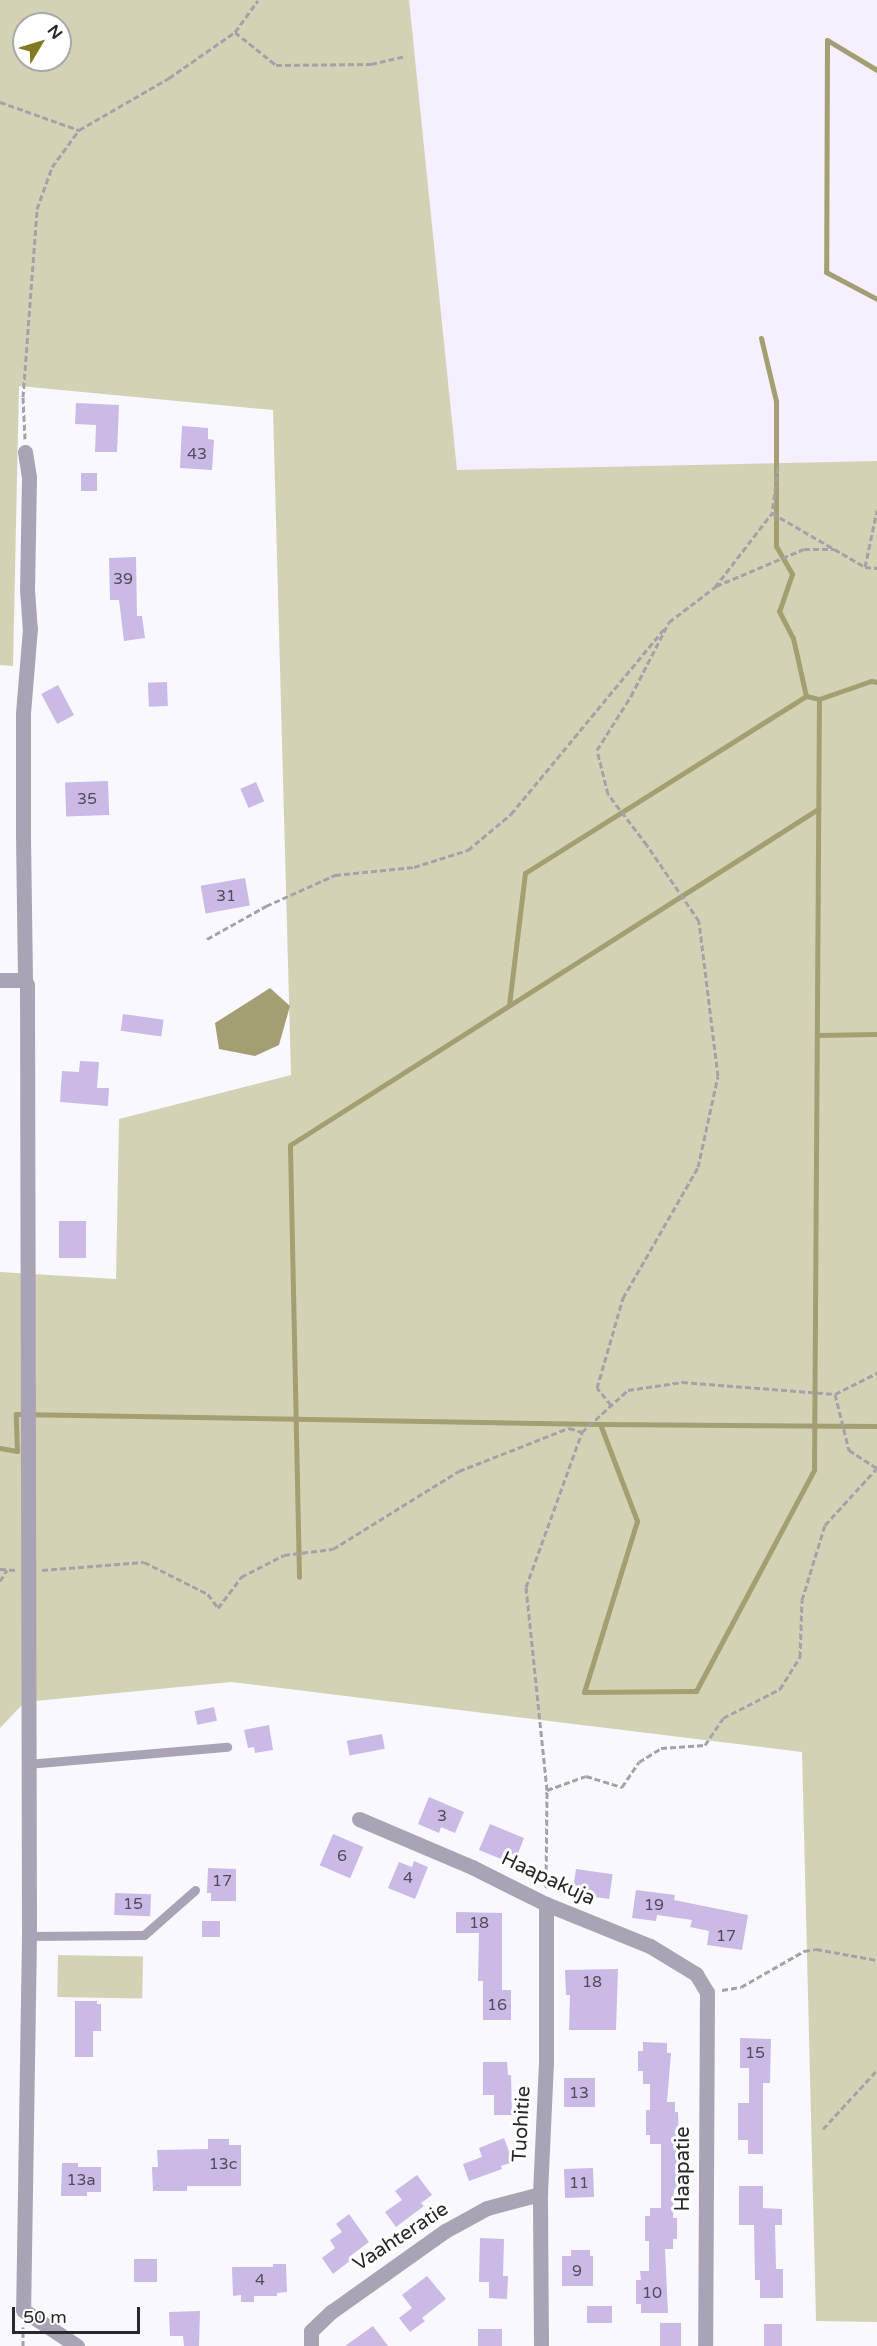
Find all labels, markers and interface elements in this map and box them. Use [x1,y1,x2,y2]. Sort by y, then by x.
north arrow [12,12,72,72]
text: N [43,21,66,43]
house number: 43 [187,444,207,464]
house number: 39 [113,569,133,589]
house number: 35 [77,789,97,809]
house number: 31 [216,886,236,906]
house number: 3 [437,1806,447,1826]
house number: 6 [337,1846,347,1866]
street label: Haapakuja [497,1847,599,1911]
house number: 4 [403,1868,413,1888]
house number: 17 [212,1871,232,1891]
house number: 15 [123,1894,143,1914]
house number: 19 [644,1895,664,1915]
house number: 18 [469,1913,489,1933]
house number: 17 [716,1926,736,1946]
house number: 18 [582,1972,602,1992]
house number: 16 [487,1995,507,2015]
house number: 15 [745,2043,765,2063]
house number: 13 [569,2083,589,2103]
street label: Tuohitie [508,2085,536,2163]
street label: Haapatie [671,2126,695,2212]
house number: 13c [209,2154,237,2174]
house number: 13a [66,2170,96,2190]
house number: 11 [569,2173,589,2193]
street label: Vaahteratie [349,2197,453,2277]
house number: 9 [572,2261,582,2281]
house number: 4 [255,2270,265,2290]
house number: 10 [642,2283,662,2303]
scale bar [15,2295,142,2333]
text: 50 m [23,2306,67,2328]

